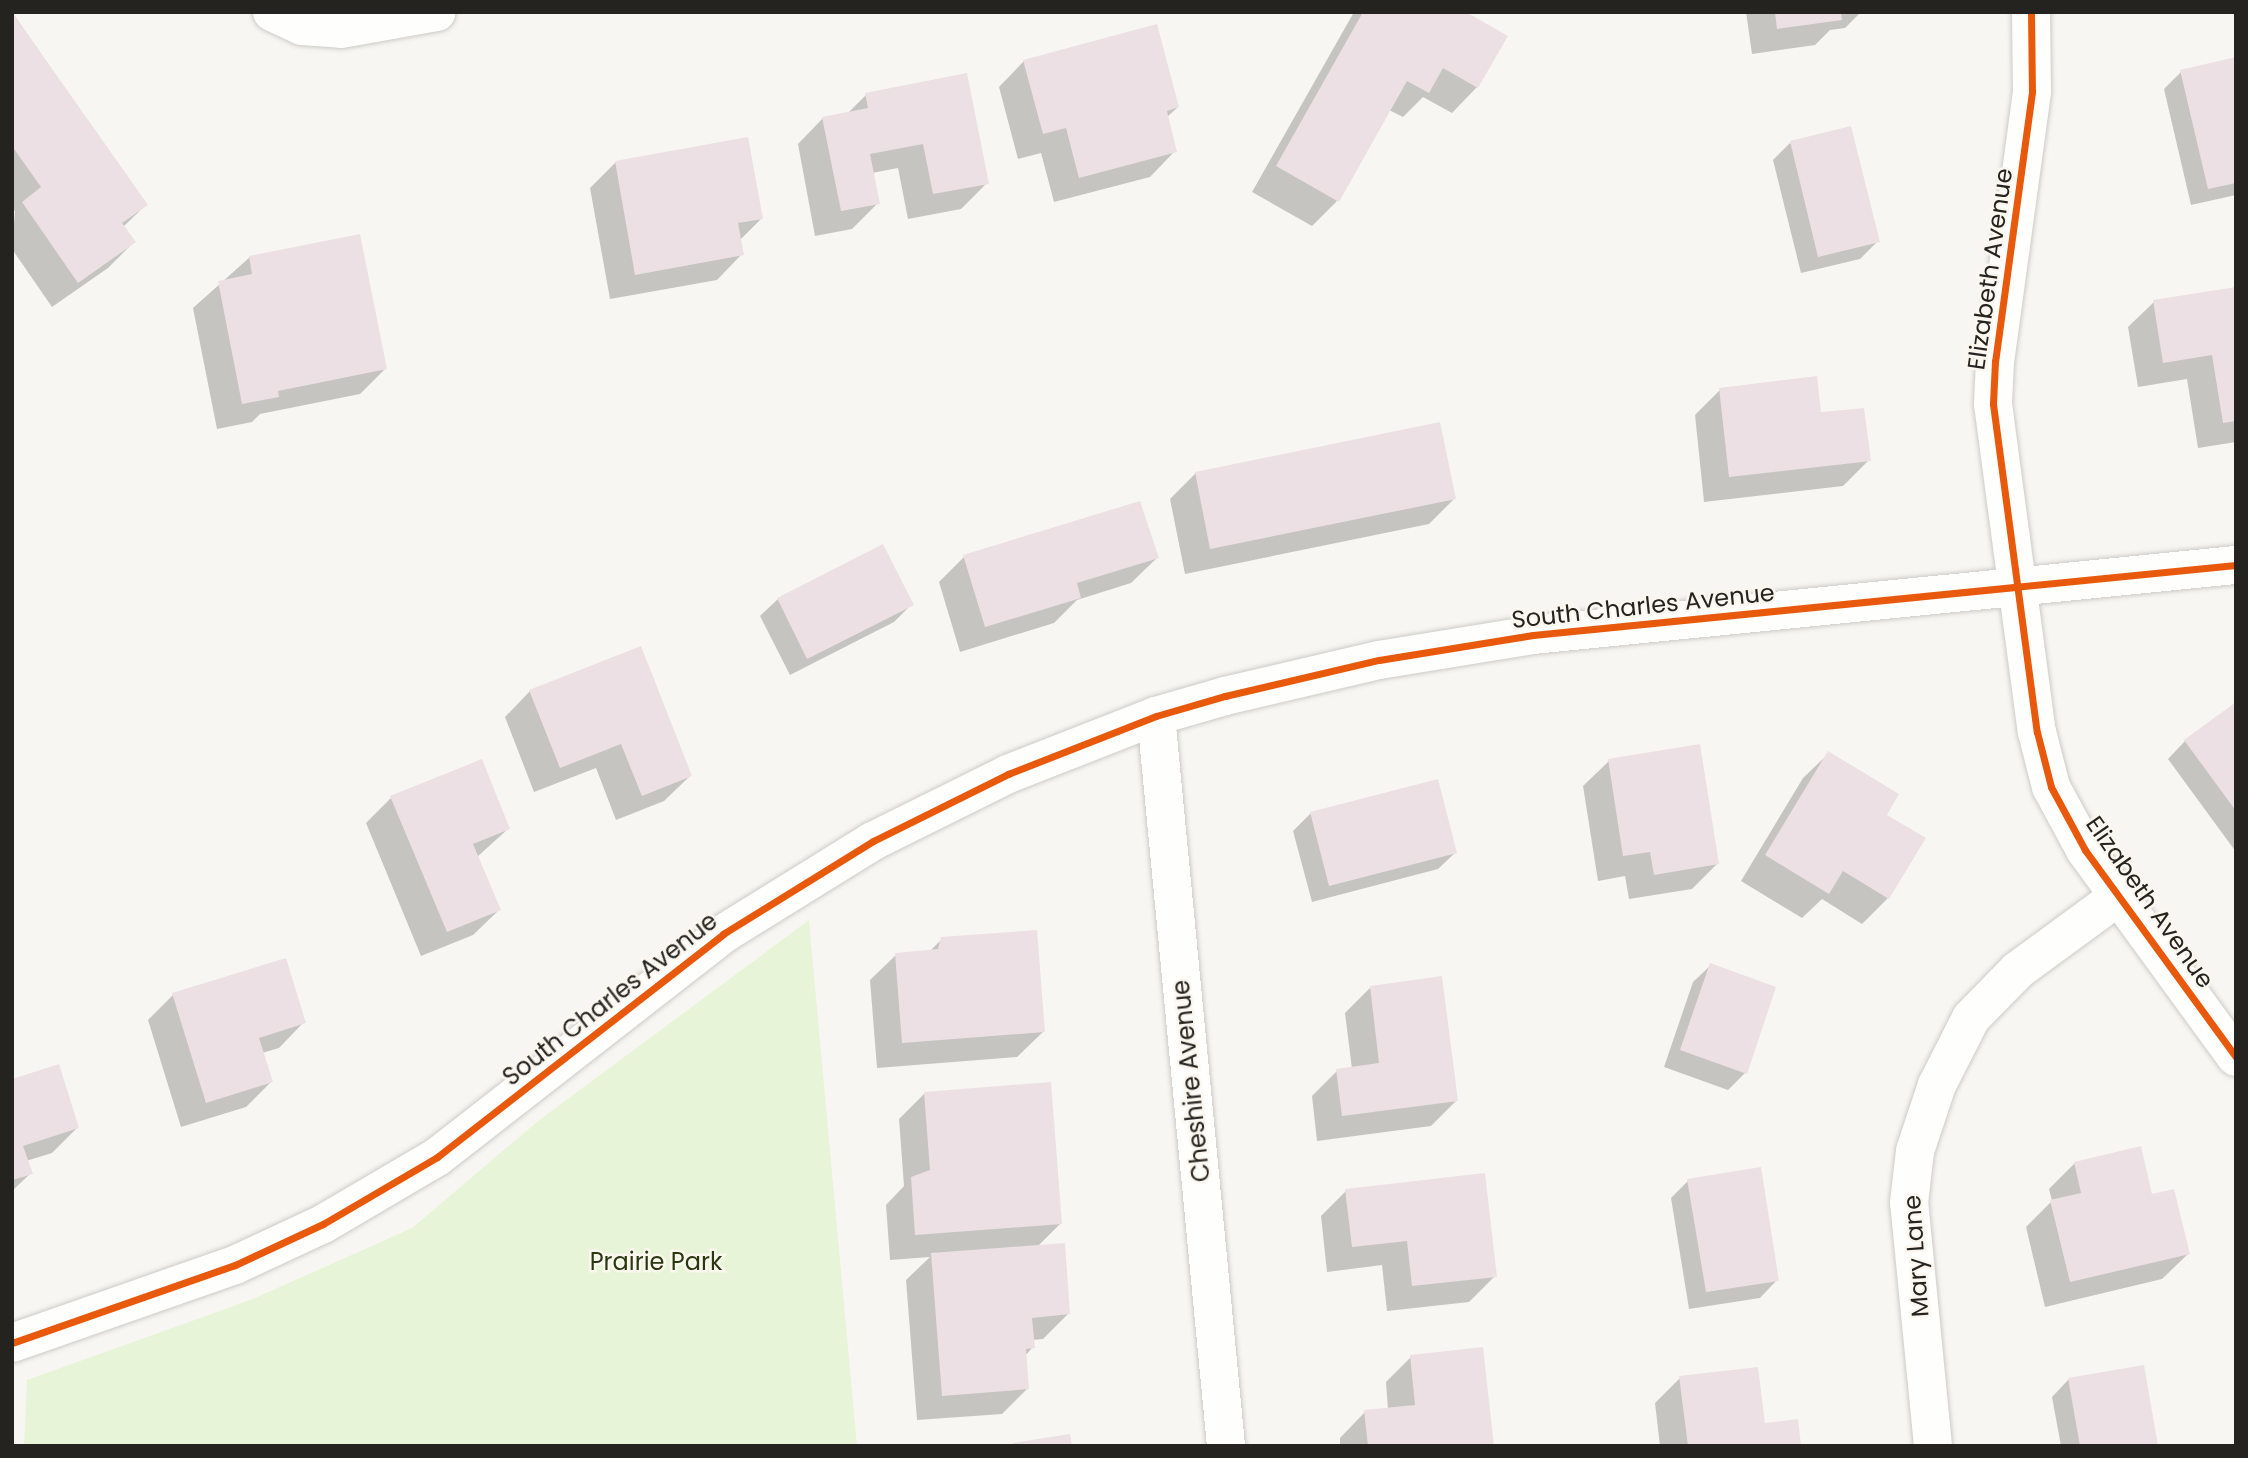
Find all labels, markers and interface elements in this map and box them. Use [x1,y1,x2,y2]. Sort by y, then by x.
street label: Elizabeth Avenue [1962,166,2018,372]
street label: South Charles Avenue [1510,578,1776,634]
street label: Elizabeth Avenue [2080,811,2220,993]
street label: South Charles Avenue [497,906,723,1092]
street label: Cheshire Avenue [1166,979,1216,1183]
street label: Mary Lane [1897,1194,1935,1318]
park label: Prairie Park [590,1248,722,1276]

